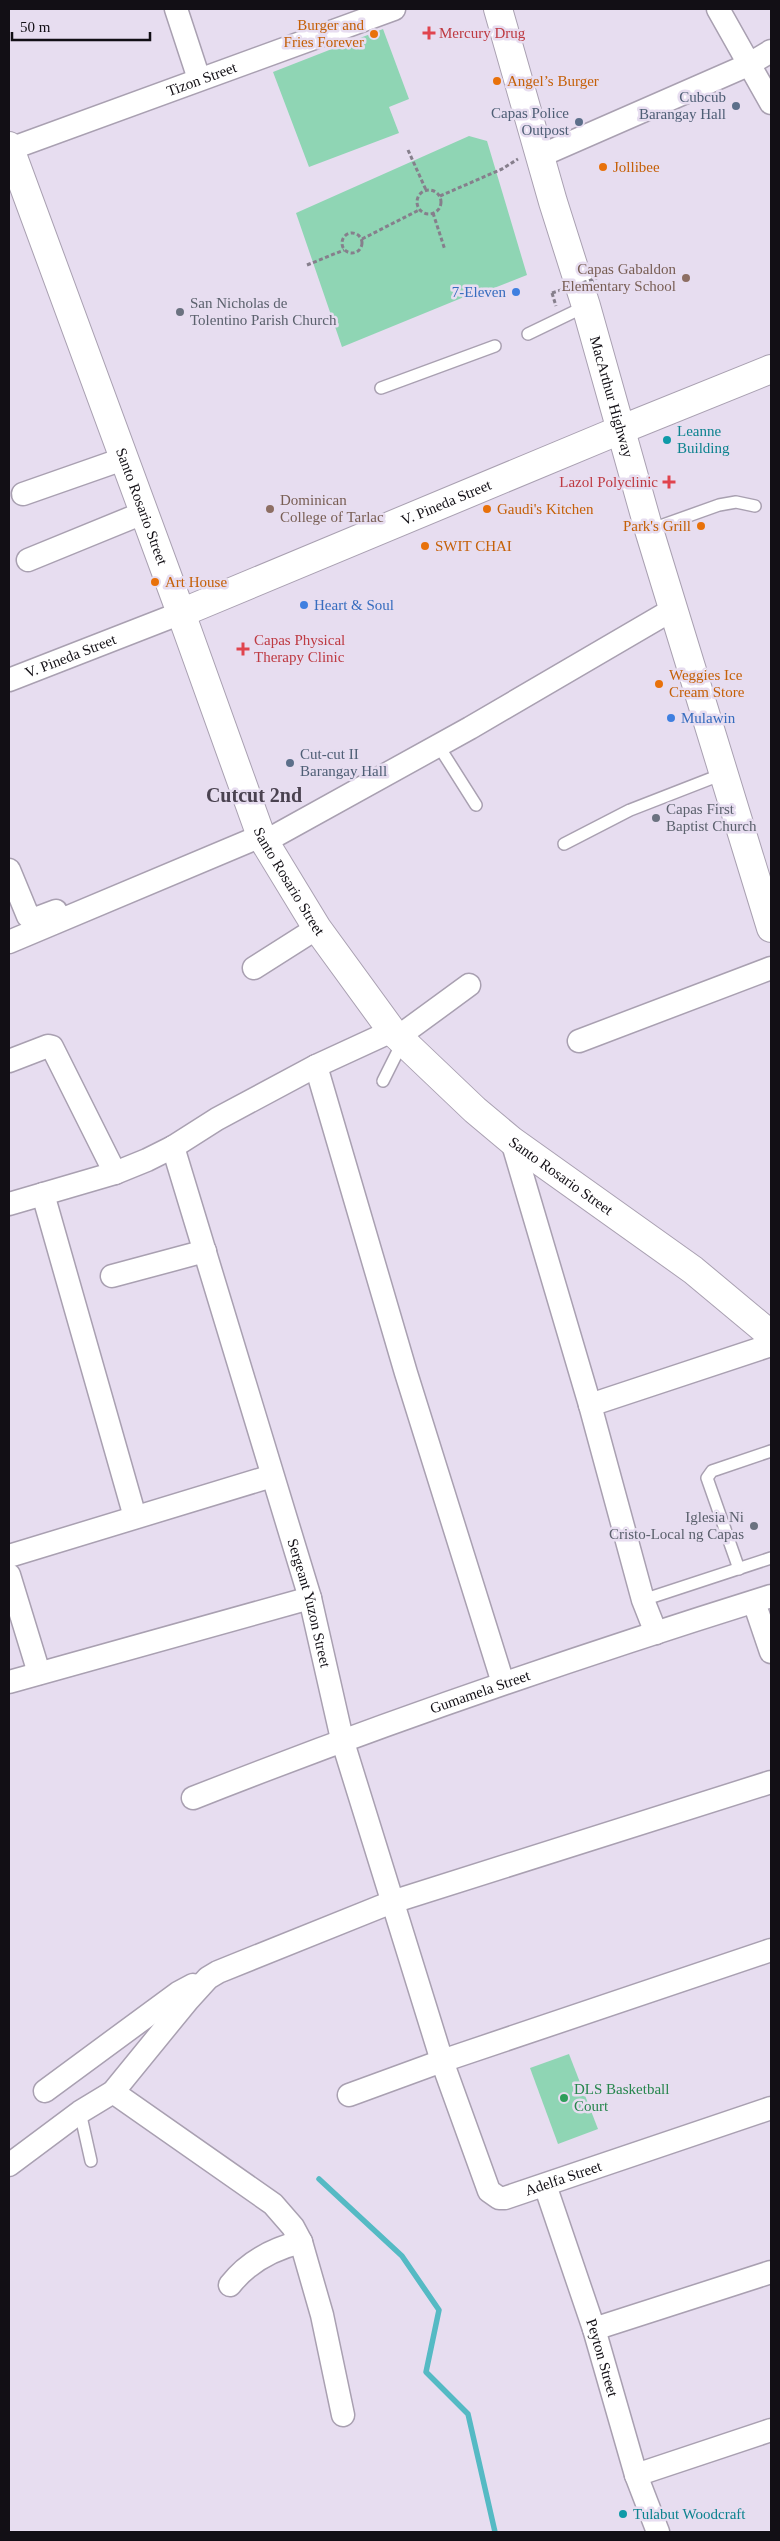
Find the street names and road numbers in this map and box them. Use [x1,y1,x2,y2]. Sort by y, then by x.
street label: Tizon Street [165,59,240,99]
street label: MacArthur Highway [587,334,636,460]
street label: Santo Rosario Street [113,446,171,568]
street label: V. Pineda Street [399,476,494,528]
street label: V. Pineda Street [23,631,119,681]
street label: Santo Rosario Street [251,825,328,939]
street label: Santo Rosario Street [506,1134,617,1219]
street label: Sergeant Yuzon Street [284,1537,334,1670]
street label: Gumamela Street [428,1667,533,1717]
street label: Adelfa Street [523,2158,604,2199]
street label: Peyton Street [583,2317,621,2399]

